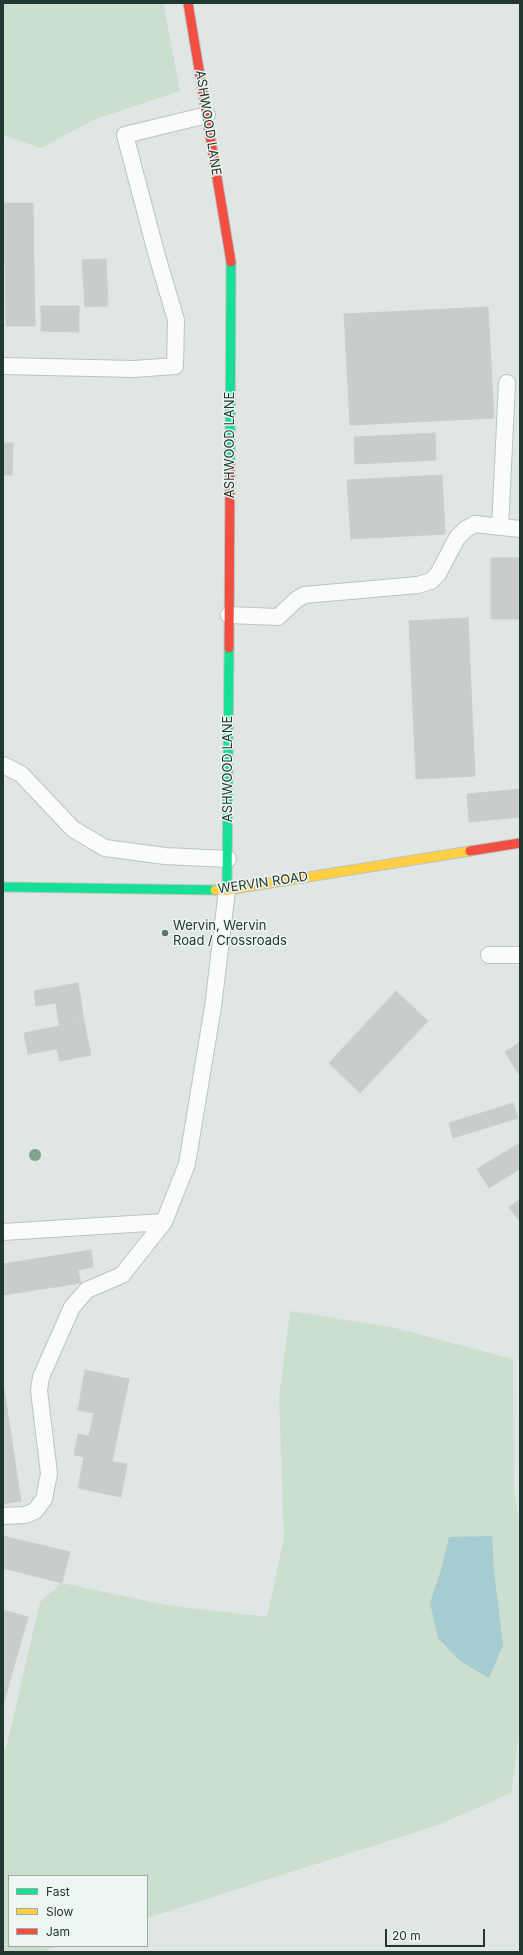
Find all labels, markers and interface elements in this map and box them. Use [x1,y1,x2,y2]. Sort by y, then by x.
street label: ASHWOOD LANE [192,69,224,177]
street label: ASHWOOD LANE [222,392,238,498]
street label: ASHWOOD LANE [220,716,236,822]
street label: WERVIN ROAD [217,869,309,897]
place label: Wervin, Wervin Road / Crossroads [173,918,287,949]
marker: Wervin, Wervin Road / Crossroads [160,928,170,938]
legend [8,1875,148,1947]
text: Fast [46,1884,70,1899]
text: Slow [46,1904,73,1919]
scale bar [387,1921,487,1947]
text: Jam [46,1924,70,1939]
text: 20 m [392,1928,421,1943]

